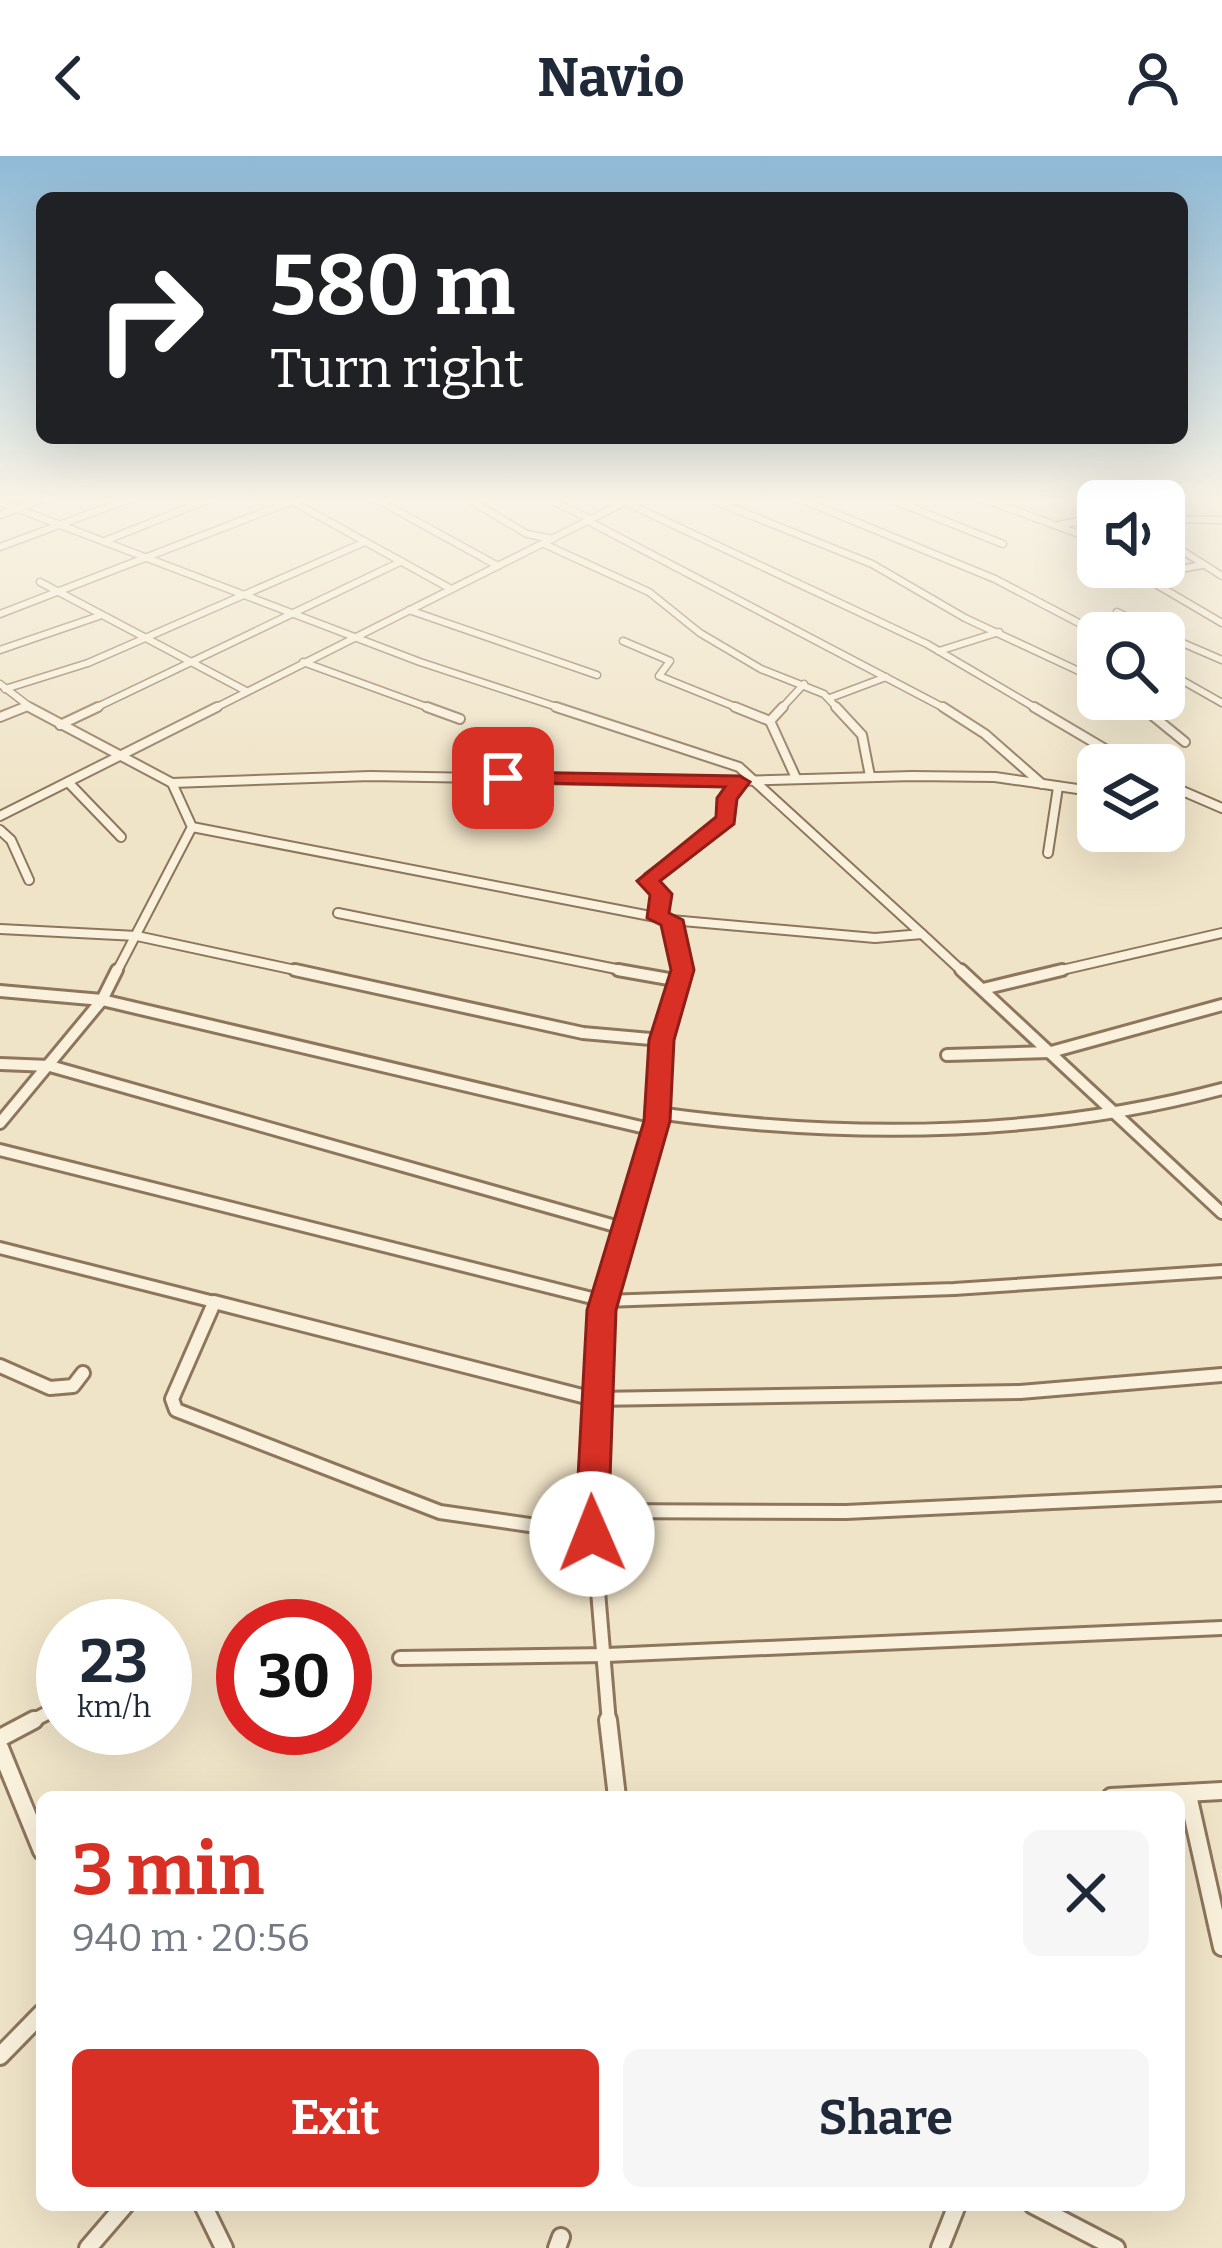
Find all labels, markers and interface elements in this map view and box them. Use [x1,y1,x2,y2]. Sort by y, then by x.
icon: back [36,45,102,111]
icon: person [1120,45,1186,111]
text: Navio [537,46,685,110]
text: 580 m [270,235,515,336]
icon: right [72,240,228,396]
text: Turn right [270,337,524,401]
map controls [1077,480,1185,852]
button: sound [1077,480,1185,588]
button: search [1077,612,1185,720]
pin [452,727,554,829]
button: layers [1077,744,1185,852]
icon: arrive [470,745,536,811]
position arrow [529,1471,655,1597]
speed limit sign: 30 [216,1599,372,1755]
text: 23 [80,1626,148,1698]
text: km/h [77,1689,151,1725]
text: 3 min [72,1827,264,1913]
button: close [1023,1830,1149,1956]
text: 940 m · 20:56 [72,1915,310,1961]
button: Exit [72,2049,599,2187]
button: Share [623,2049,1149,2187]

